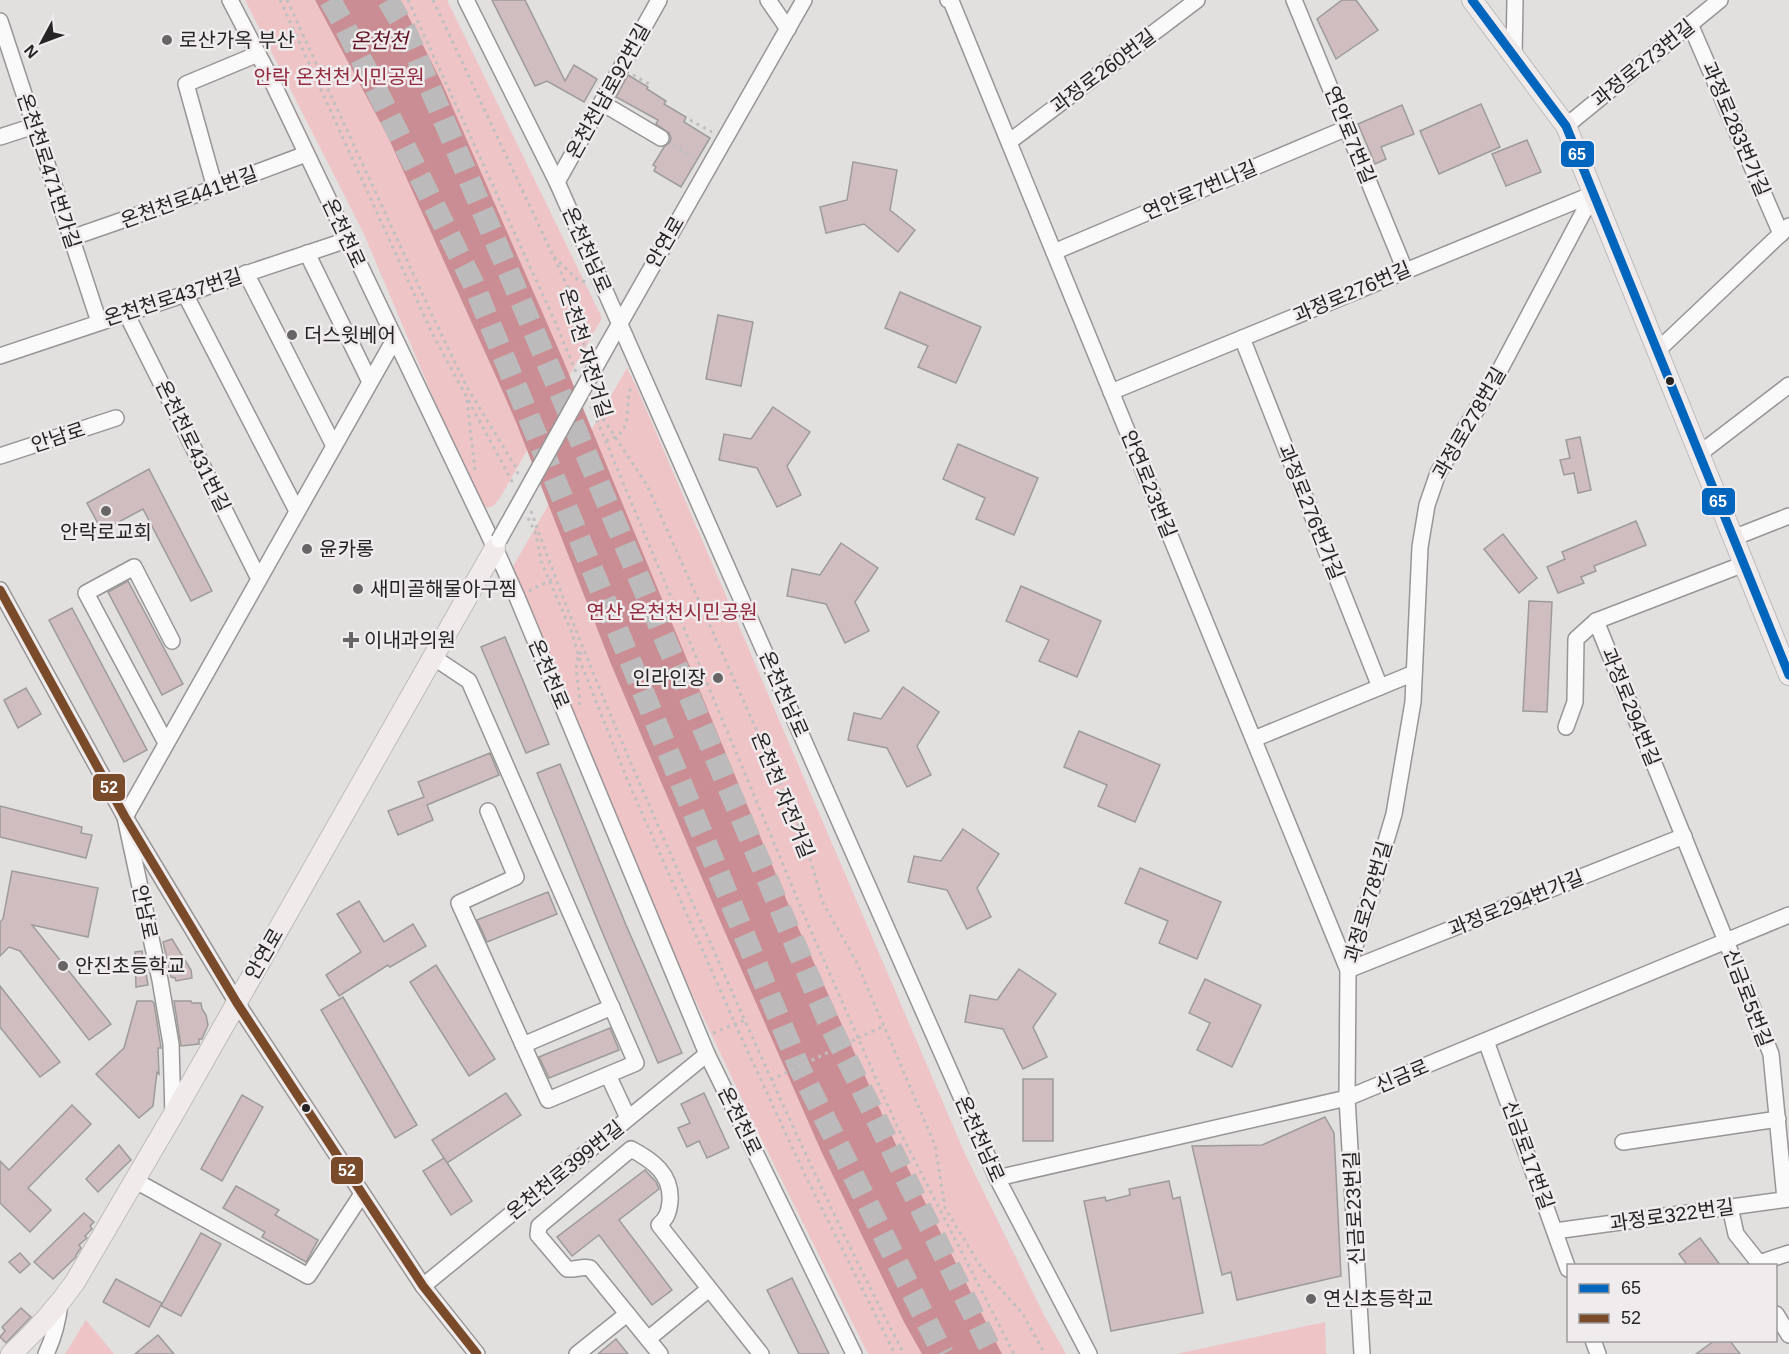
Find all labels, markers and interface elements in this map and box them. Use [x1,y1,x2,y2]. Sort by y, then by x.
north arrow [12,12,72,72]
street label: 과정로273번길 [1587,15,1699,111]
street label: 온천천남로92번길 [562,20,654,162]
street label: 과정로260번길 [1046,24,1160,118]
place label: 로산가옥 부산 [179,29,295,51]
water label: 온천천 [350,29,411,52]
marker: 로산가옥 부산 [160,33,174,47]
text: N [21,42,41,61]
street label: 과정로283번가길 [1698,59,1774,199]
park label: 안락 온천천시민공원 [253,66,425,88]
street label: 연안로7번길 [1320,83,1380,187]
street label: 온천천로471번가길 [13,90,85,252]
line badge: 65 [1560,140,1595,168]
text: 65 [1568,146,1586,163]
street label: 연안로7번나길 [1140,156,1260,224]
street label: 온천천로441번길 [118,162,260,232]
street label: 온천천로 [318,195,370,271]
street label: 온천천남로 [558,204,616,296]
street label: 안연로 [642,213,688,271]
street label: 과정로276번길 [1290,257,1414,327]
street label: 온천천로437번길 [101,264,245,330]
street label: 온천천 자전거길 [556,286,616,420]
place label: 더스윗베어 [304,324,396,346]
marker: 더스윗베어 [285,328,299,342]
street label: 과정로278번길 [1428,363,1510,483]
unlabelled marker [1664,375,1676,387]
street label: 온천천로431번길 [152,377,234,515]
street label: 안남로 [28,418,88,456]
street label: 안연로23번길 [1117,427,1181,541]
street label: 과정로276번가길 [1274,441,1348,583]
line badge: 65 [1701,487,1736,516]
text: 65 [1709,493,1727,510]
marker: 안락로교회 [99,504,113,518]
place label: 안락로교회 [60,521,152,543]
place label: 윤카롱 [319,538,374,560]
marker: 윤카롱 [300,542,314,556]
place label: 새미골해물아구찜 [370,578,517,600]
marker: 새미골해물아구찜 [351,582,365,596]
park label: 연산 온천천시민공원 [586,601,758,623]
place label: 이내과의원 [364,629,456,651]
marker: 이내과의원 [342,631,360,649]
street label: 온천천로 [524,636,574,712]
street label: 과정로294번길 [1597,645,1665,769]
street label: 온천천남로 [755,648,813,740]
place label: 인라인장 [632,667,706,689]
marker: 인라인장 [711,671,725,685]
street label: 온천천 자전거길 [748,729,818,861]
line badge: 52 [92,773,126,802]
text: 52 [100,779,118,796]
street label: 과정로278번길 [1340,839,1396,965]
street label: 과정로294번가길 [1445,866,1587,940]
street label: 안남로 [129,883,161,941]
street label: 안연로 [241,925,287,983]
street label: 신금로5번길 [1719,946,1777,1050]
place label: 안진초등학교 [75,955,185,977]
marker: 안진초등학교 [56,959,70,973]
street label: 신금로 [1372,1055,1432,1097]
street label: 온천천로 [714,1083,766,1159]
street label: 온천천남로 [951,1093,1009,1185]
street label: 신금로17번길 [1498,1098,1558,1212]
unlabelled marker [300,1102,312,1114]
street label: 온천천로399번길 [502,1116,628,1224]
street label: 신금로23번길 [1340,1150,1368,1266]
line badge: 52 [330,1156,364,1185]
text: 52 [338,1162,356,1179]
street label: 과정로322번길 [1608,1195,1736,1235]
legend [1567,1264,1777,1342]
text: 65 [1621,1278,1641,1298]
place label: 연신초등학교 [1323,1288,1433,1310]
marker: 연신초등학교 [1304,1292,1318,1306]
text: 52 [1621,1308,1641,1328]

